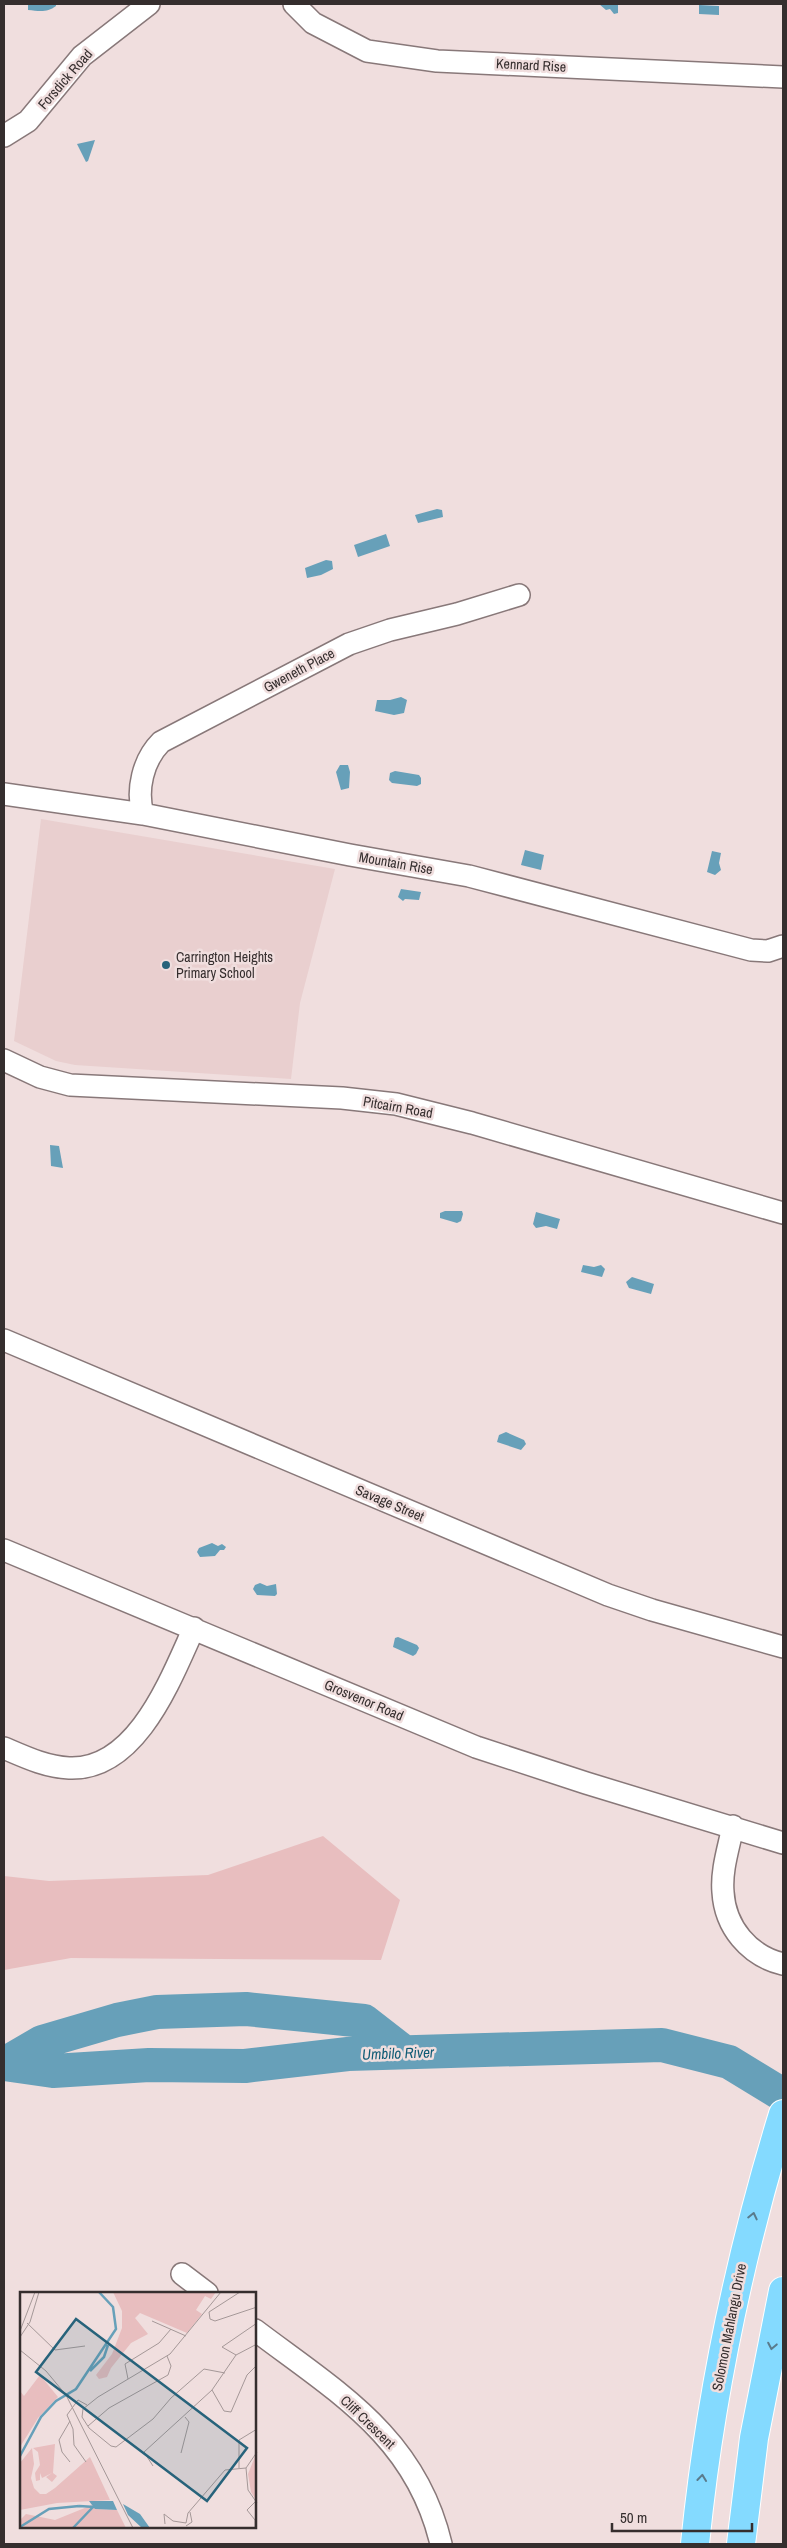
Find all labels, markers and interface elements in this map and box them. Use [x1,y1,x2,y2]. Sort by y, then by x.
street label: Forsdick Road [34,45,96,113]
street label: Kennard Rise [495,54,567,76]
street label: Gweneth Place [260,644,338,696]
street label: Mountain Rise [358,848,434,878]
place label: Carrington Heights Primary School [176,948,273,982]
marker: Carrington Heights Primary School [160,959,172,971]
street label: Pitcairn Road [362,1092,434,1122]
street label: Savage Street [353,1480,427,1526]
street label: Grosvenor Road [322,1675,406,1725]
water label: Umbilo River [362,2041,435,2065]
one-way arrow [747,2211,758,2220]
street label: Solomon Mahlangu Drive [708,2262,750,2392]
inset map [20,2292,256,2528]
one-way arrow [767,2342,777,2351]
street label: Cliff Crescent [337,2391,399,2453]
one-way arrow [696,2474,707,2482]
scale bar [612,2500,752,2532]
text: 50 m [620,2507,647,2528]

